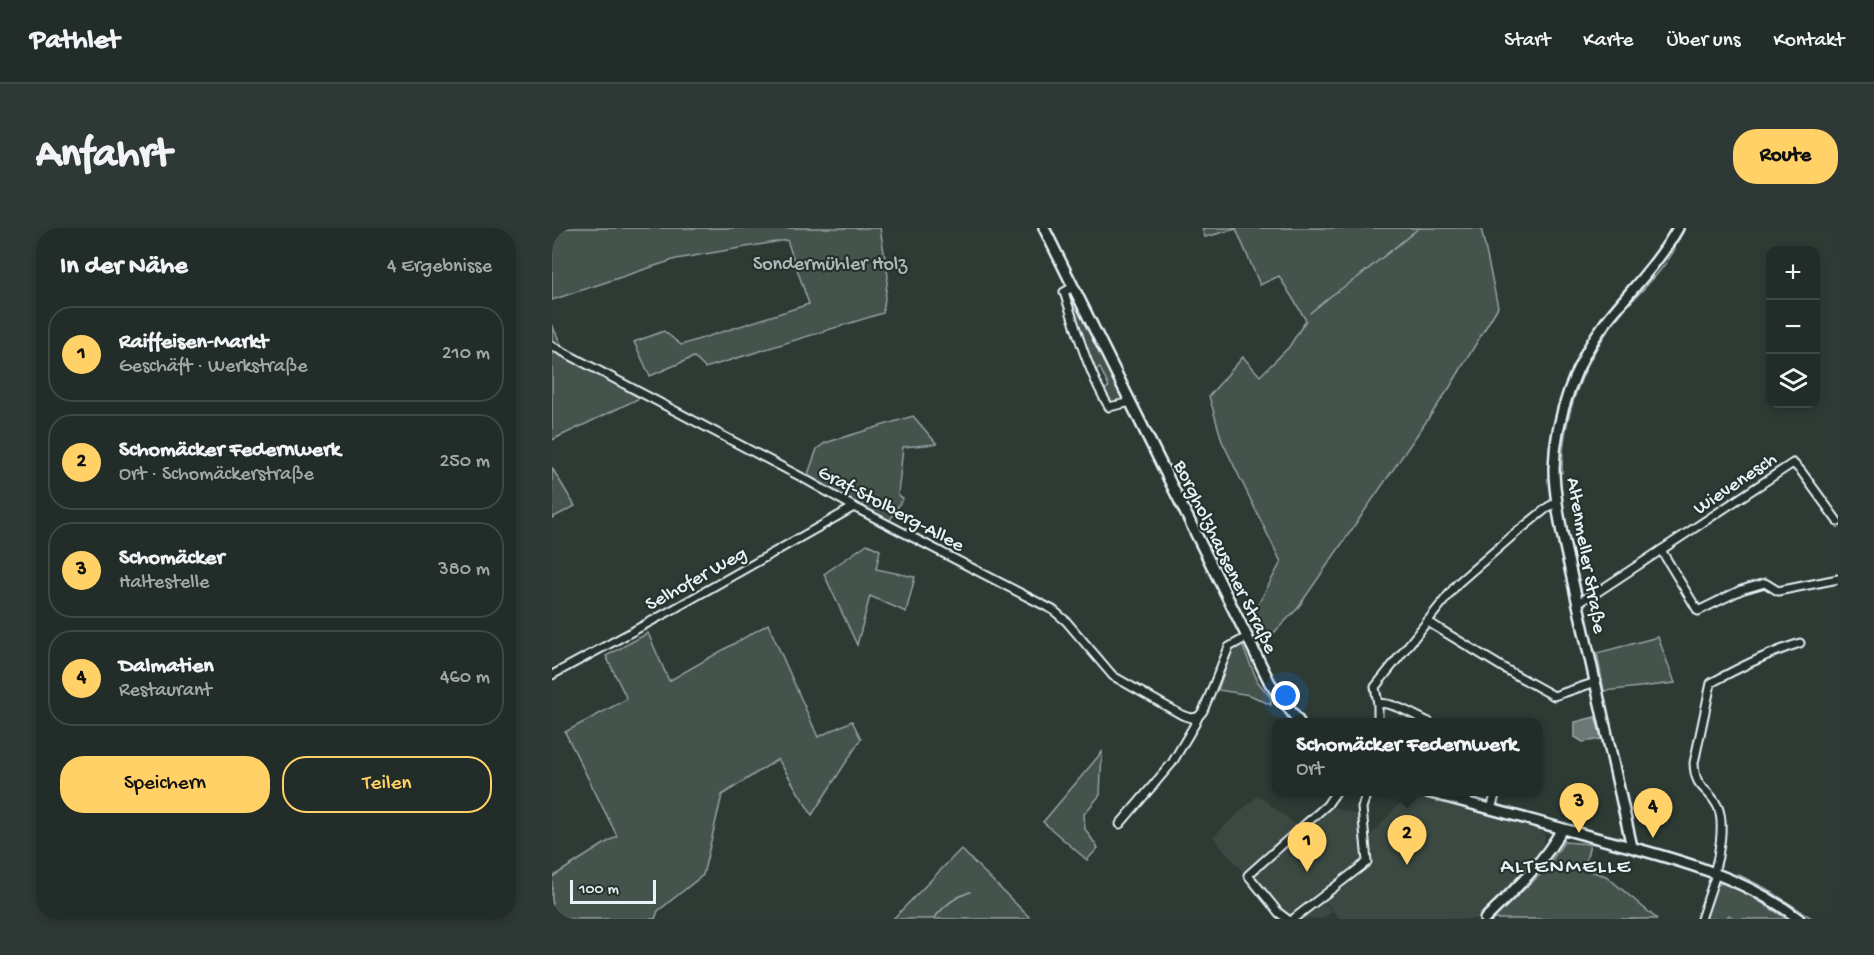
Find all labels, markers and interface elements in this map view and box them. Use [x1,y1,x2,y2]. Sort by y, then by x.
text: Pathlet [30,25,120,58]
text: Start [1504,29,1550,54]
text: Karte [1583,29,1633,54]
text: Über uns [1666,29,1740,54]
text: Kontakt [1773,29,1844,54]
button: Route [1733,129,1838,184]
text: Anfahrt [36,132,171,181]
map controls [1766,246,1820,408]
button: + [1766,246,1820,300]
text: In der Nähe [60,252,188,283]
park label: Sondermühler Holz [753,254,908,277]
text: 4 Ergebnisse [387,256,492,279]
button: − [1766,300,1820,354]
text: Raiffeisen-Markt [119,330,268,356]
text: 1 [77,343,86,366]
text: 210 m [442,343,490,366]
button: layers [1766,354,1820,408]
text: Geschäft · Werkstraße [119,356,308,379]
text: Schomäcker Federnwerk [119,438,341,464]
street label: Wievenesch [1690,449,1782,521]
text: 2 [77,451,86,474]
text: 250 m [439,451,490,474]
street label: Borgholzhausener Straße [1167,456,1281,658]
street label: Graf-Stolberg-Allee [813,462,968,559]
text: Ort · Schomäckerstraße [119,464,314,487]
street label: Altenmeller Straße [1560,476,1610,636]
street label: Selhofer Weg [642,543,751,617]
text: Schomäcker [119,546,224,572]
text: 3 [76,559,87,582]
text: 380 m [438,559,490,582]
text: Haltestelle [119,572,209,595]
text: Dalmatien [119,654,214,680]
text: 4 [77,667,86,690]
text: 460 m [440,667,490,690]
text: Restaurant [119,680,212,703]
your location [1271,681,1300,710]
popup [1272,718,1542,796]
text: Schomäcker Federnwerk [1296,733,1518,759]
button: Speichern [60,756,270,813]
button: Teilen [282,756,492,813]
text: Ort [1296,759,1324,782]
pin: 3 [1560,784,1598,833]
pin: 4 [1634,788,1672,838]
pin: 2 [1388,816,1426,865]
pin: 1 [1288,822,1326,872]
district label: ALTENMELLE [1500,855,1632,881]
scale bar [570,877,656,904]
text: 100 m [579,881,619,900]

